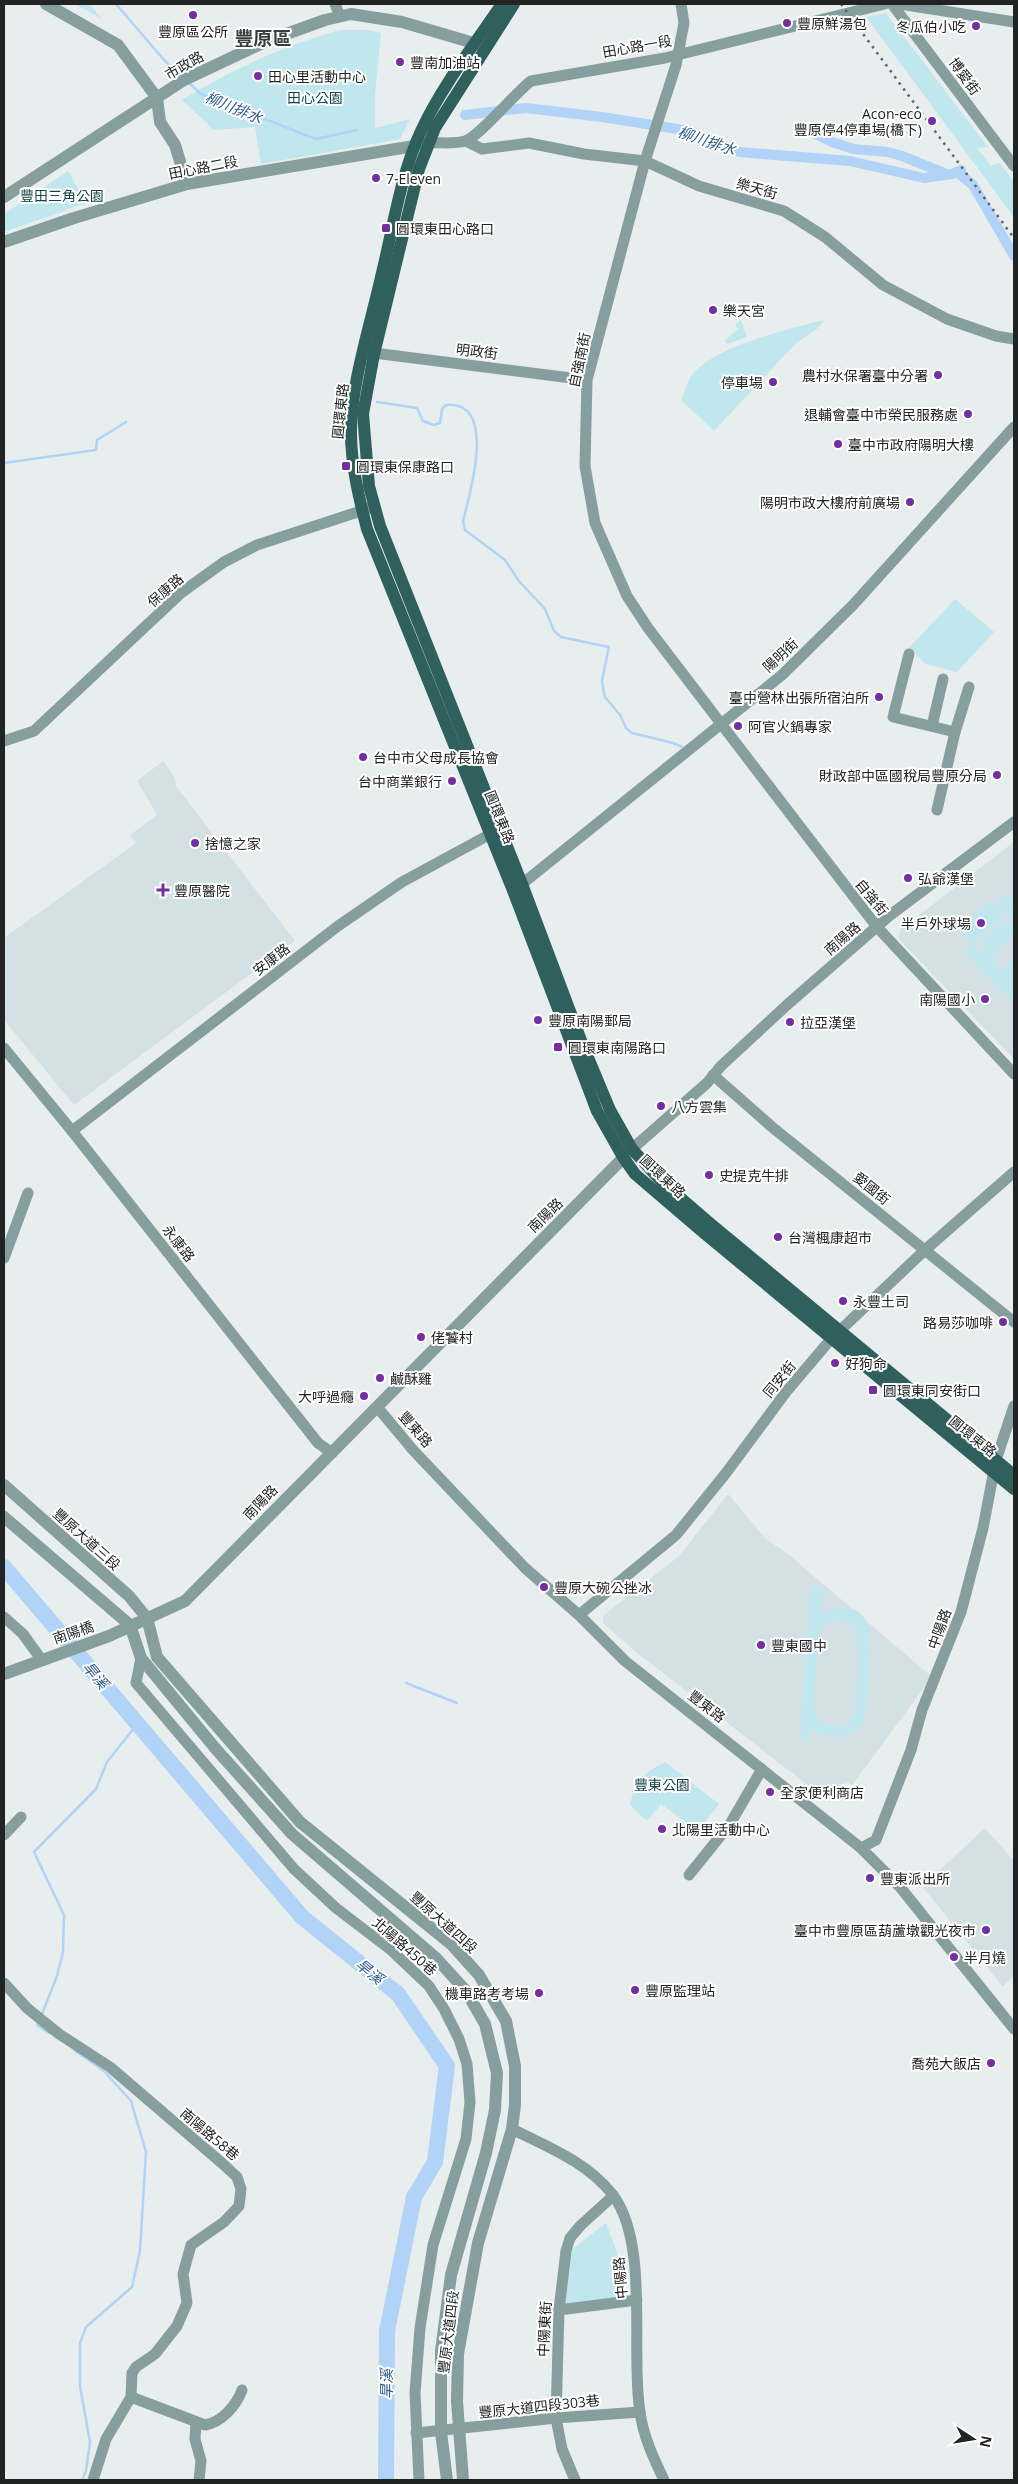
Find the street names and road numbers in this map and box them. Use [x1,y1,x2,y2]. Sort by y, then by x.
street label: 田心路一段 [601,31,673,61]
street label: 市政路 [161,46,207,84]
street label: 博愛街 [945,53,985,99]
street label: 田心路二段 [167,151,239,183]
street label: 樂天街 [734,173,780,203]
street label: 自強南街 [564,331,594,389]
street label: 明政街 [455,339,499,363]
street label: 圓環東路 [328,382,352,440]
street label: 保康路 [143,569,187,611]
street label: 陽明街 [758,634,802,676]
street label: 圓環東路 [481,787,519,847]
street label: 自強街 [851,875,893,919]
street label: 南陽路 [820,917,864,959]
street label: 安康路 [249,939,293,979]
street label: 圓環東路 [636,1150,690,1202]
street label: 愛國街 [850,1167,894,1209]
street label: 南陽路 [523,1194,567,1236]
street label: 永康路 [159,1221,199,1265]
street label: 同安街 [758,1357,800,1401]
street label: 豐東路 [395,1407,437,1451]
street label: 圓環東路 [945,1411,1001,1461]
street label: 南陽路 [239,1480,281,1524]
street label: 豐原大道三段 [49,1504,125,1574]
street label: 中陽路 [923,1606,955,1652]
street label: 南陽橋 [50,1616,96,1648]
street label: 豐東路 [685,1686,729,1726]
street label: 豐原大道四段 [406,1887,482,1957]
street label: 北陽路450巷 [369,1913,441,1979]
street label: 南陽路58巷 [176,2104,244,2164]
street label: 中陽路 [609,2256,631,2300]
street label: 豐原大道四段 [433,2289,463,2375]
street label: 中陽東街 [533,2301,555,2357]
street label: 豐原大道四段303巷 [477,2390,601,2422]

